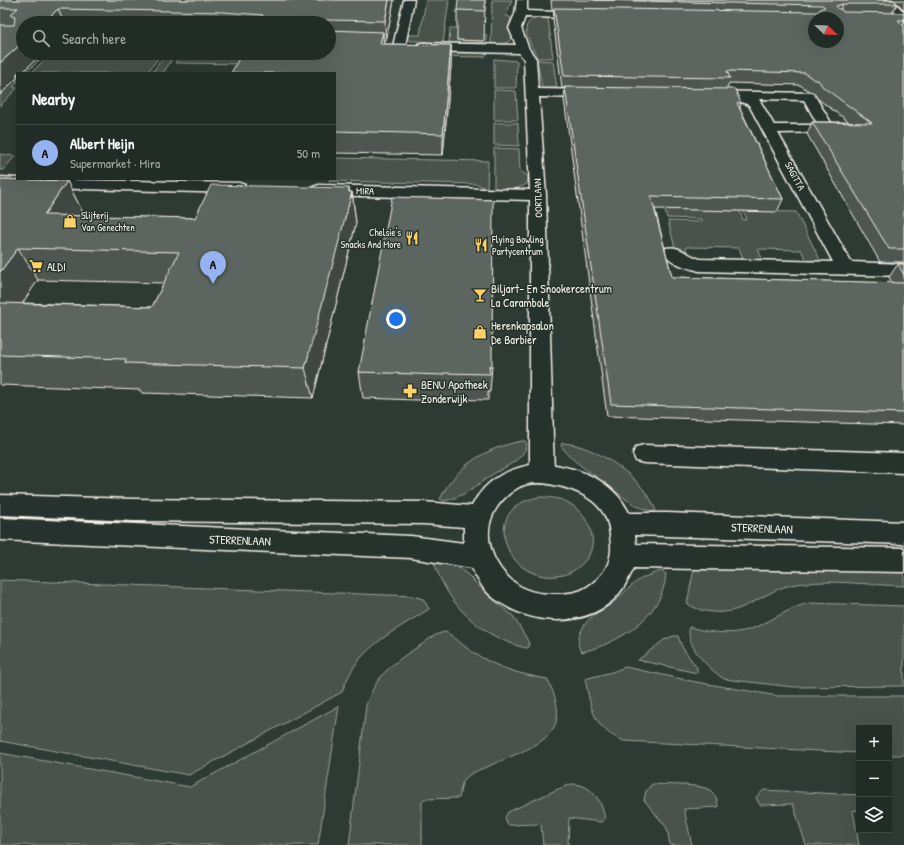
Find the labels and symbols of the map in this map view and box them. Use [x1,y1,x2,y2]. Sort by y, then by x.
north arrow [808,12,844,48]
street label: SAGITTA [782,159,808,193]
street label: OORTLAAN [531,178,545,218]
street label: MIRA [356,184,374,198]
place label: Slijterij Van Genechten [81,209,135,234]
shop icon: Slijterij Van Genechten [62,213,78,229]
place label: Chelsie's Snacks And More [340,226,401,251]
restaurant icon: Chelsie's Snacks And More [404,230,420,246]
place label: Flying Bowling Partycentrum [491,233,544,258]
restaurant icon: Flying Bowling Partycentrum [473,237,489,253]
pin: A [200,251,226,284]
supermarket icon: ALDI [28,258,44,274]
place label: ALDI [47,258,66,275]
place label: Biljart- En Snookercentrum La Carambole [491,280,612,311]
bar icon: Biljart- En Snookercentrum La Carambole [472,287,488,303]
your location [386,309,406,329]
place label: Herenkapsalon De Barbier [491,317,554,348]
shop icon: Herenkapsalon De Barbier [472,324,488,340]
place label: BENU Apotheek Zonderwijk [421,376,488,407]
pharmacy icon: BENU Apotheek Zonderwijk [402,383,418,399]
street label: STERRENLAAN [731,518,793,538]
street label: STERRENLAAN [209,530,271,550]

